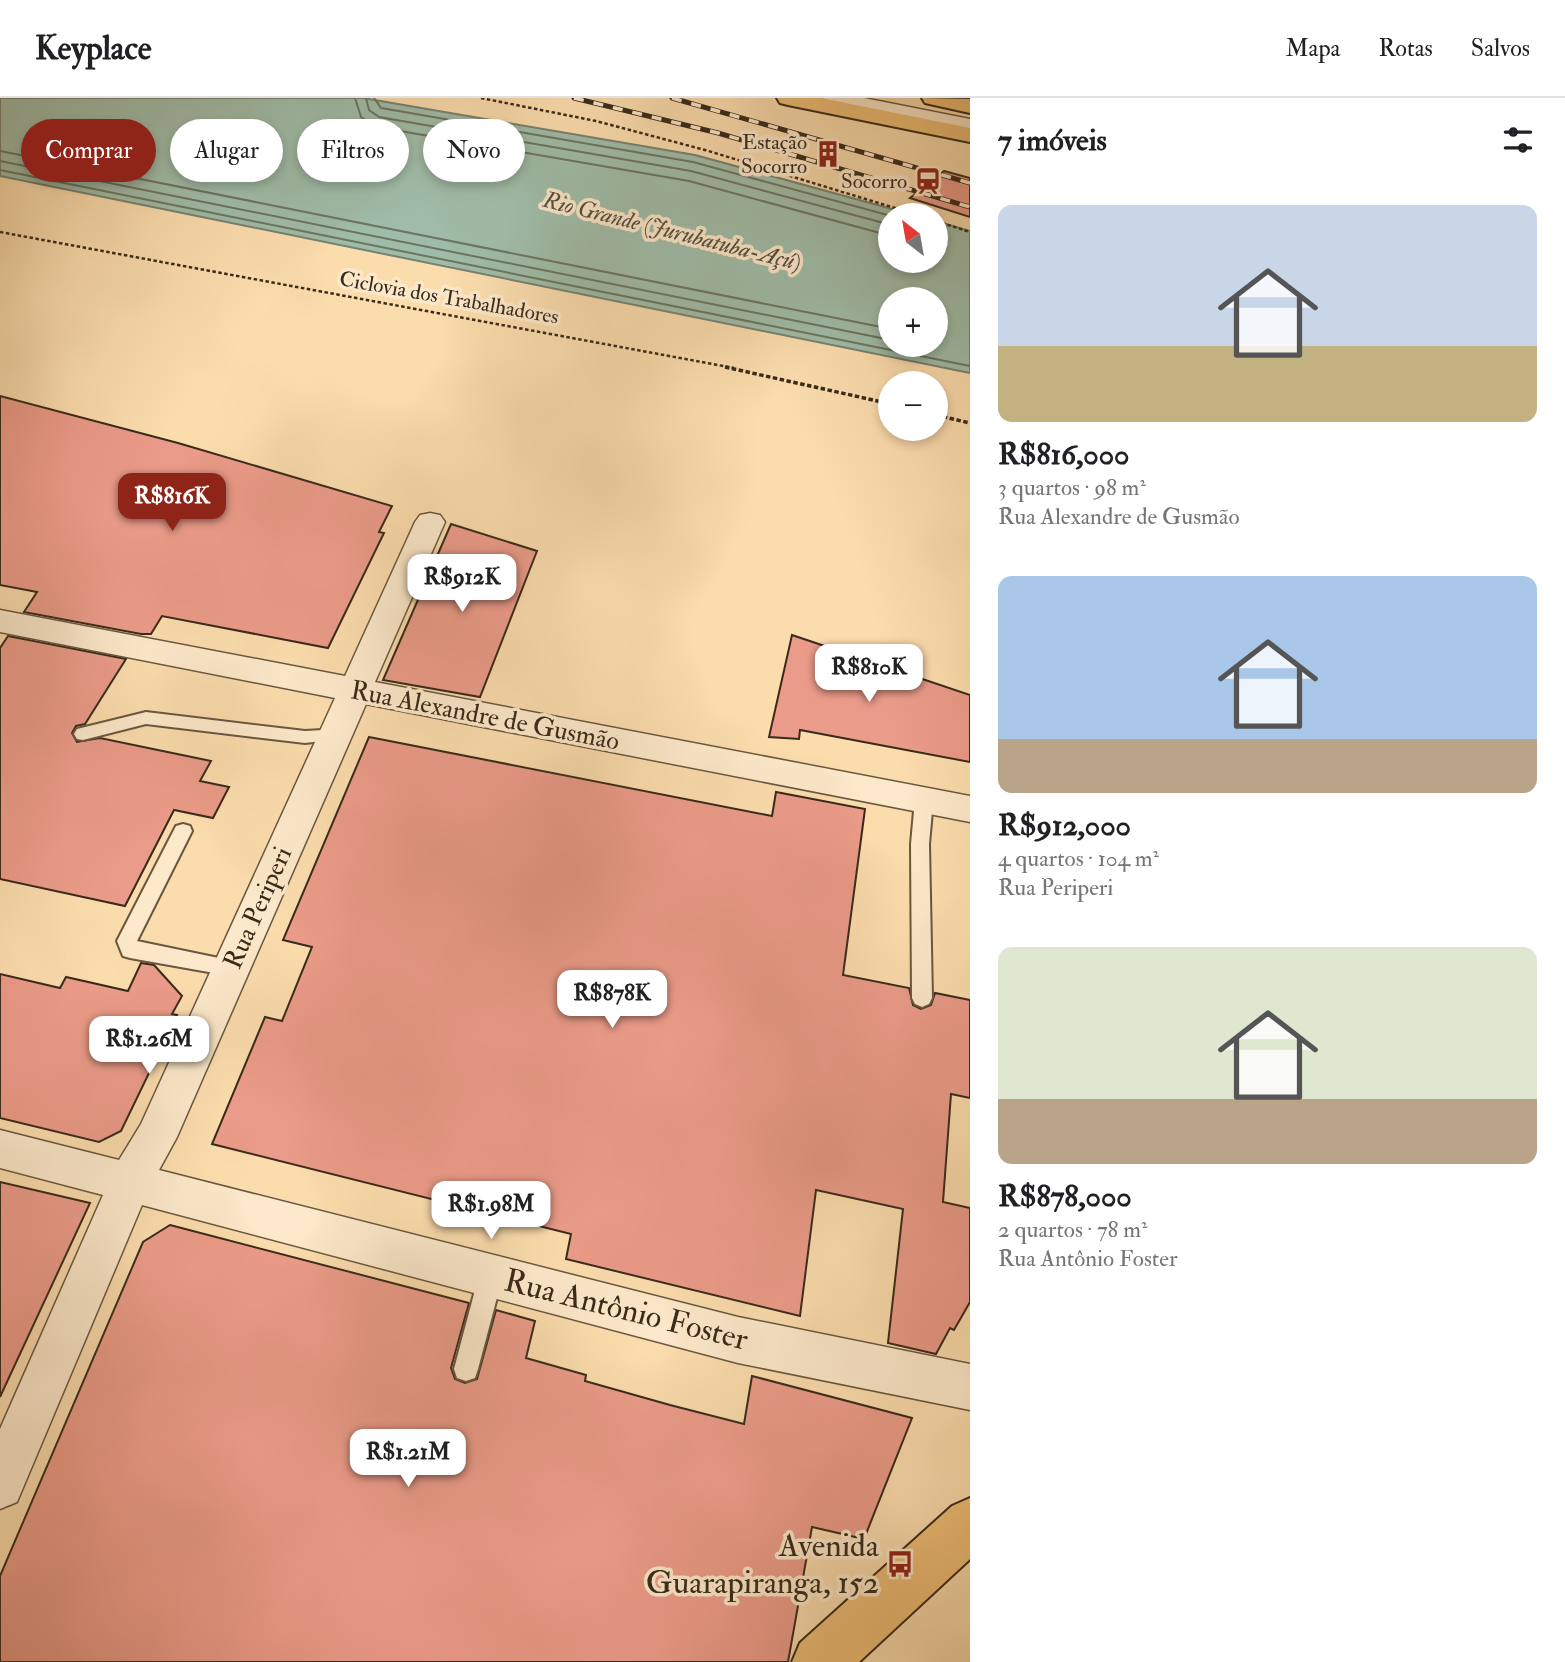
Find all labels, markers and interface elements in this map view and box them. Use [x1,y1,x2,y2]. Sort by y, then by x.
text: Keyplace [35,28,152,69]
text: Mapa [1285,33,1340,64]
text: Rotas [1378,33,1433,64]
text: Salvos [1471,33,1530,64]
chip: Comprar [21,119,156,182]
chip: Alugar [170,119,283,182]
chip: Filtros [297,119,409,182]
chip: Novo [423,119,525,182]
icon: filters [1499,121,1537,159]
text: 7 imóveis [998,122,1107,159]
place label: Estação Socorro [741,129,807,180]
building icon: Estação Socorro [813,139,843,169]
station icon: Socorro [913,166,943,196]
place label: Socorro [841,168,907,195]
water label: Rio Grande (Jurubatuba-Açú) [539,185,804,277]
north arrow [878,203,948,273]
map controls [878,203,948,441]
icon: home [1205,250,1331,376]
street label: Ciclovia dos Trabalhadores [337,265,561,331]
button: + [878,287,948,357]
button: − [878,371,948,441]
text: R$816,000 [998,436,1130,473]
text: 3 quartos · 98 m² [998,473,1146,502]
pin: R$816K [115,474,229,533]
text: R$816K [134,481,210,510]
text: Rua Alexandre de Gusmão [998,502,1239,531]
pin: R$912K [405,554,519,614]
text: R$912K [423,562,501,591]
icon: home [1205,621,1331,747]
pin: R$810K [812,644,926,704]
text: R$810K [831,652,907,681]
street label: Rua Alexandre de Gusmão [348,674,622,758]
text: R$912,000 [998,807,1131,844]
street label: Rua Periperi [217,842,300,975]
text: 4 quartos · 104 m² [998,844,1159,873]
text: Rua Periperi [998,873,1113,902]
pin: R$878K [555,970,669,1030]
text: R$878K [573,978,651,1007]
icon: home [1205,992,1331,1118]
pin: R$1.26M [84,1016,214,1076]
text: R$1.26M [105,1024,193,1053]
text: R$878,000 [998,1178,1132,1215]
pin: R$1.98M [426,1182,556,1241]
text: R$1.98M [448,1189,535,1218]
text: 2 quartos · 78 m² [998,1215,1147,1244]
text: Rua Antônio Foster [998,1244,1177,1273]
street label: Rua Antônio Foster [500,1260,752,1360]
pin: R$1.21M [343,1430,473,1489]
text: R$1.21M [366,1437,450,1466]
place label: Avenida Guarapiranga, 152 [646,1526,880,1603]
bus stop icon: Avenida Guarapiranga, 152 [885,1549,915,1579]

